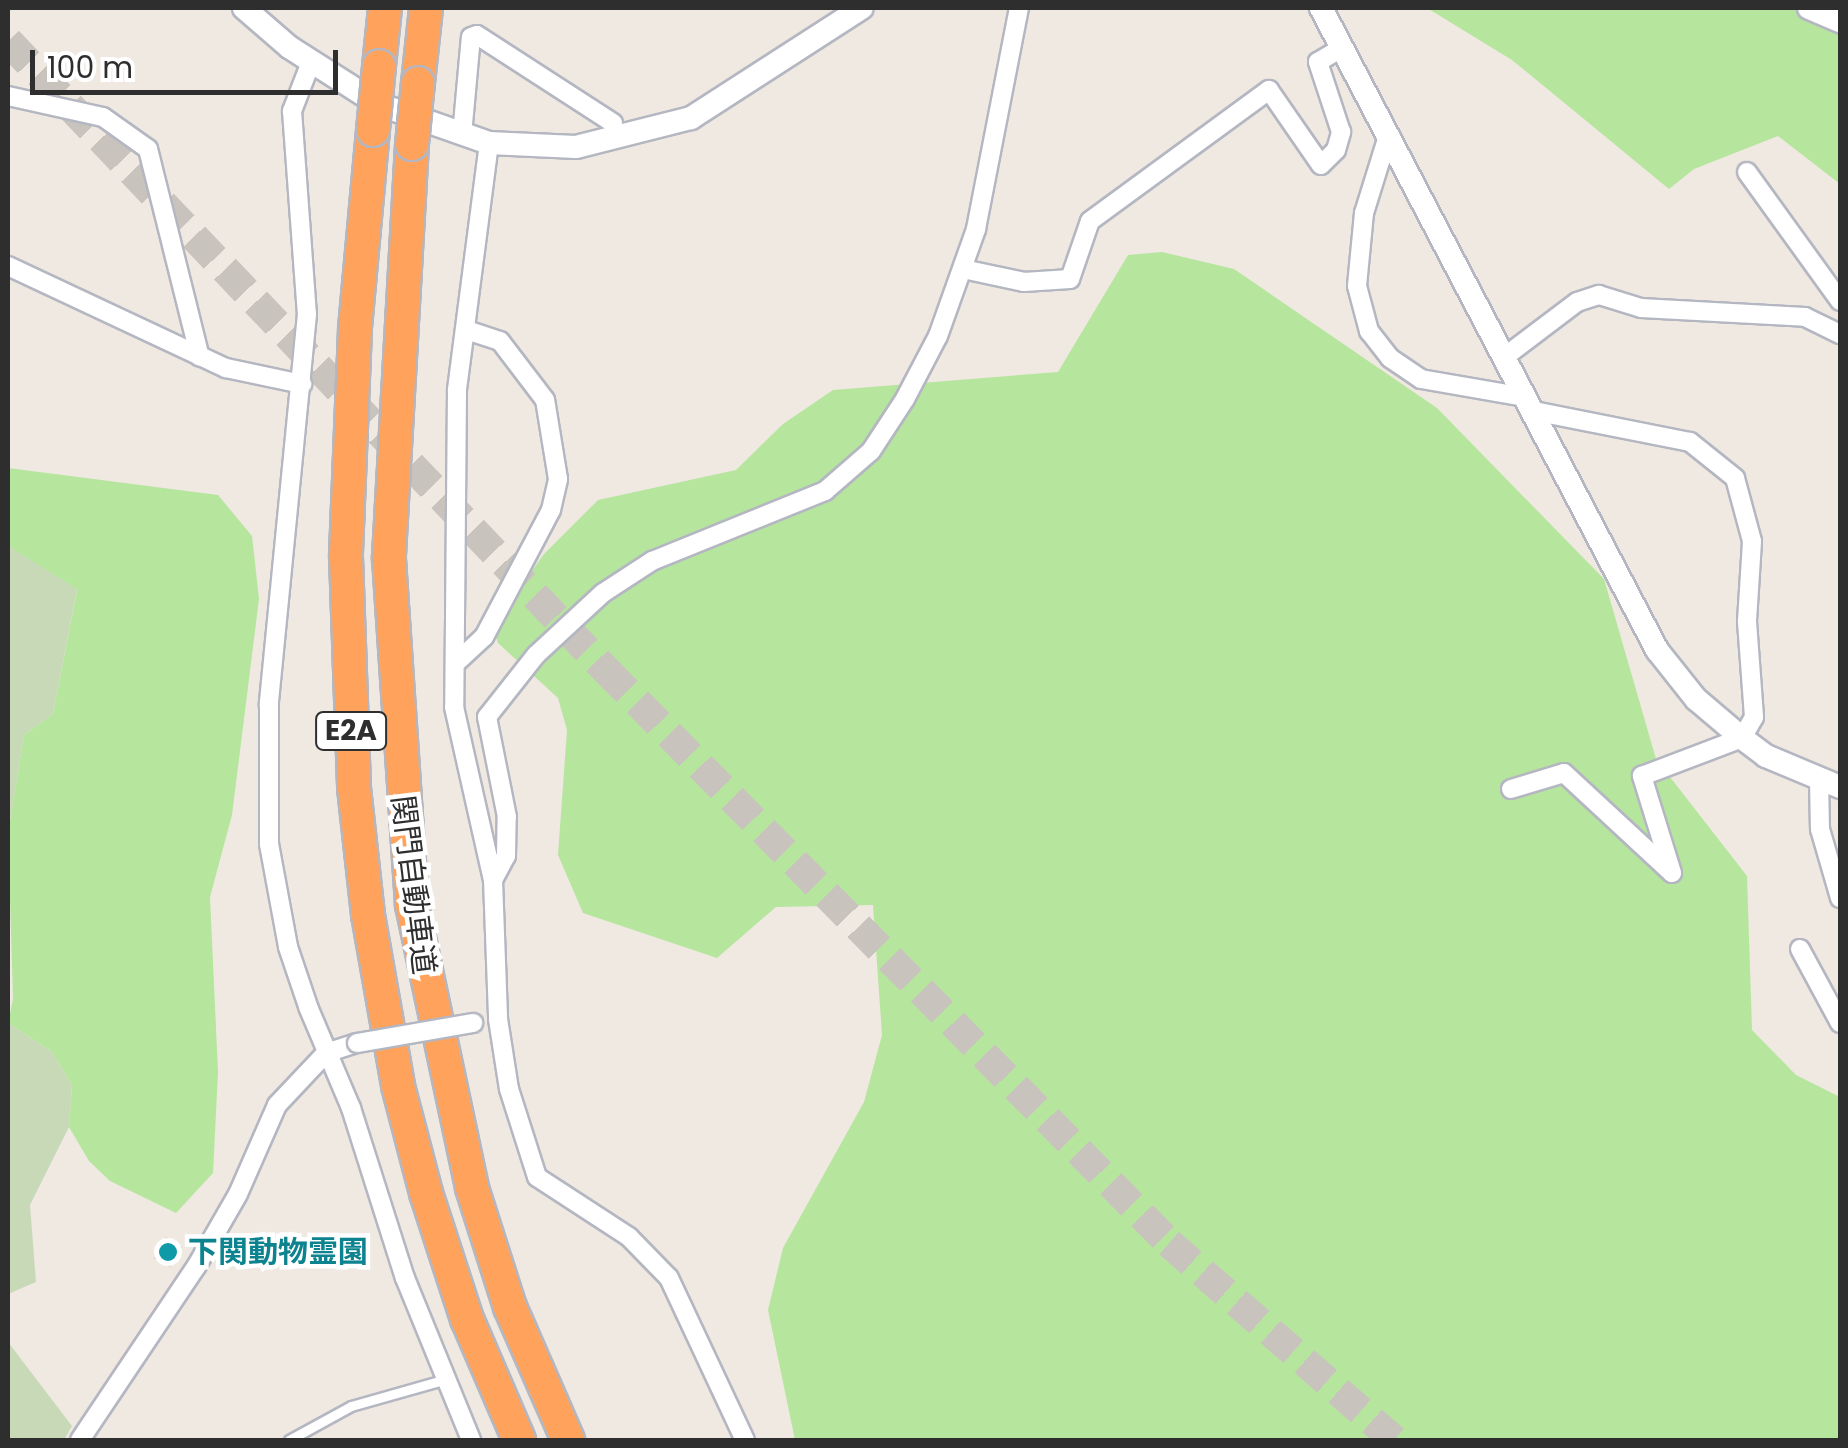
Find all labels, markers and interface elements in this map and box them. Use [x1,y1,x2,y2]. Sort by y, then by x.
scale bar [35,30,342,92]
text: 100 m [47,46,133,89]
road number: E2A [314,708,388,754]
street label: 関門自動車道 [384,793,442,977]
place label: 下関動物霊園 [188,1234,368,1270]
marker: 下関動物霊園 [157,1241,179,1263]

